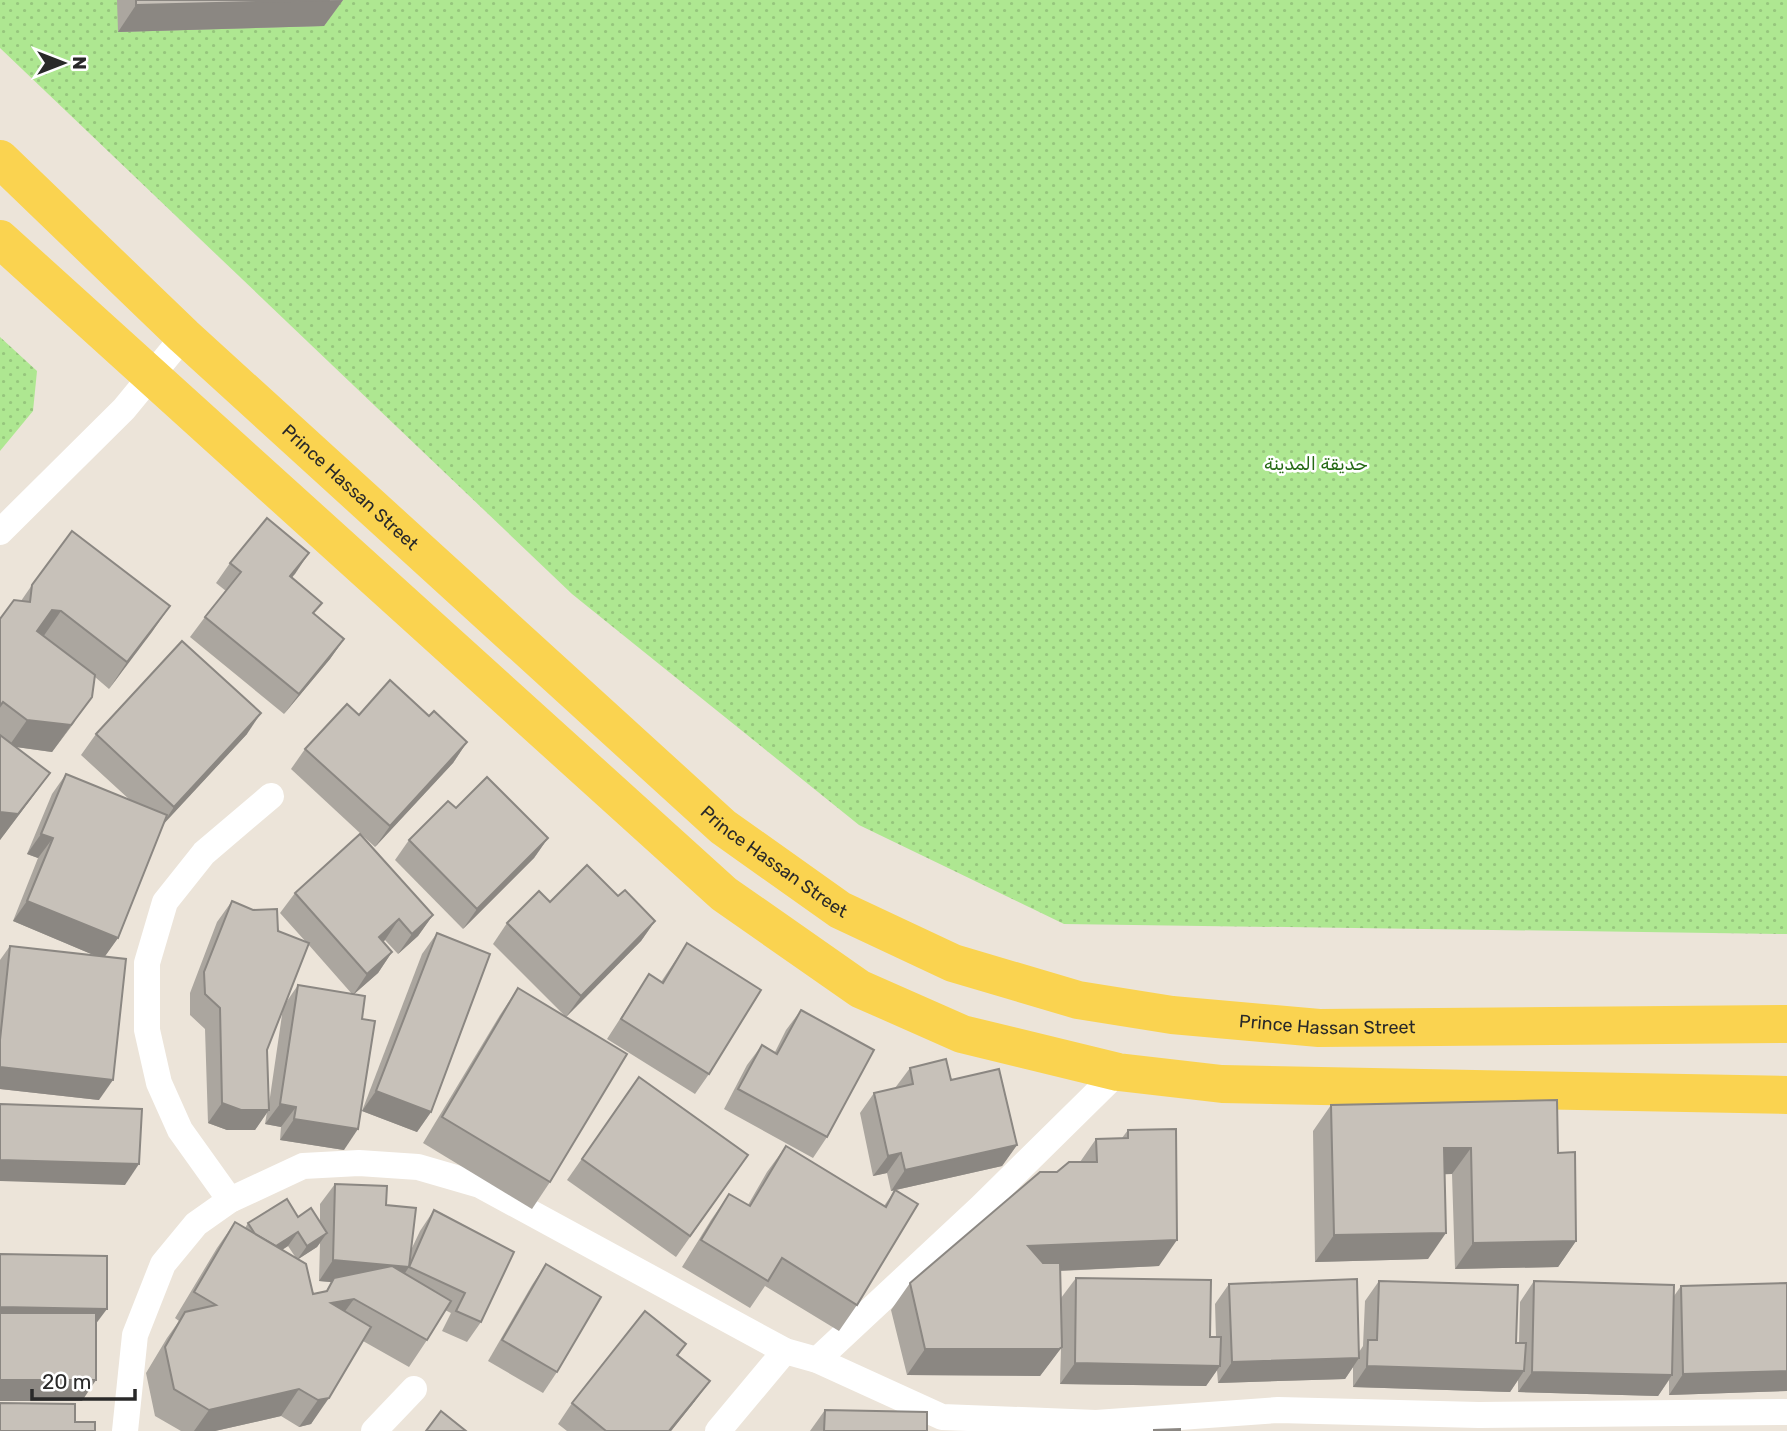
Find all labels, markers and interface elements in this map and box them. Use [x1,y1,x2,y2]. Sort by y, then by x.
north arrow [28,28,98,98]
text: N [68,56,91,70]
street label: Prince Hassan Street [277,420,423,555]
park label: حديقة المدينة [1264,453,1368,475]
street label: Prince Hassan Street [696,801,851,923]
street label: Prince Hassan Street [1238,1010,1416,1039]
scale bar [32,1358,135,1402]
text: 20 m [42,1369,91,1394]

